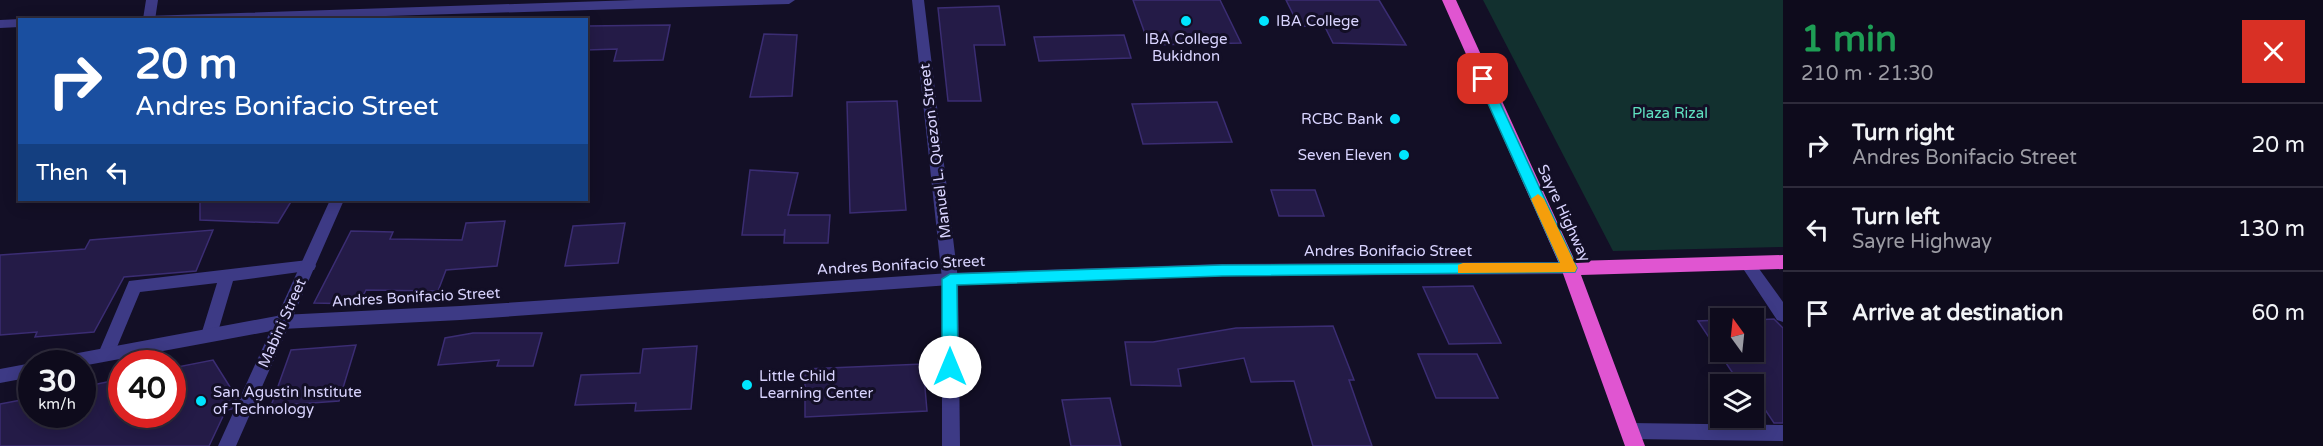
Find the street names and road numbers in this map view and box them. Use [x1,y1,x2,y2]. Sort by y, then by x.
street label: Manuel L. Quezon Street [915,62,955,239]
street label: Sayre Highway [1534,162,1594,264]
street label: Andres Bonifacio Street [1304,242,1473,260]
street label: Andres Bonifacio Street [816,252,986,278]
street label: Mabini Street [254,275,310,370]
street label: Andres Bonifacio Street [331,284,501,310]

